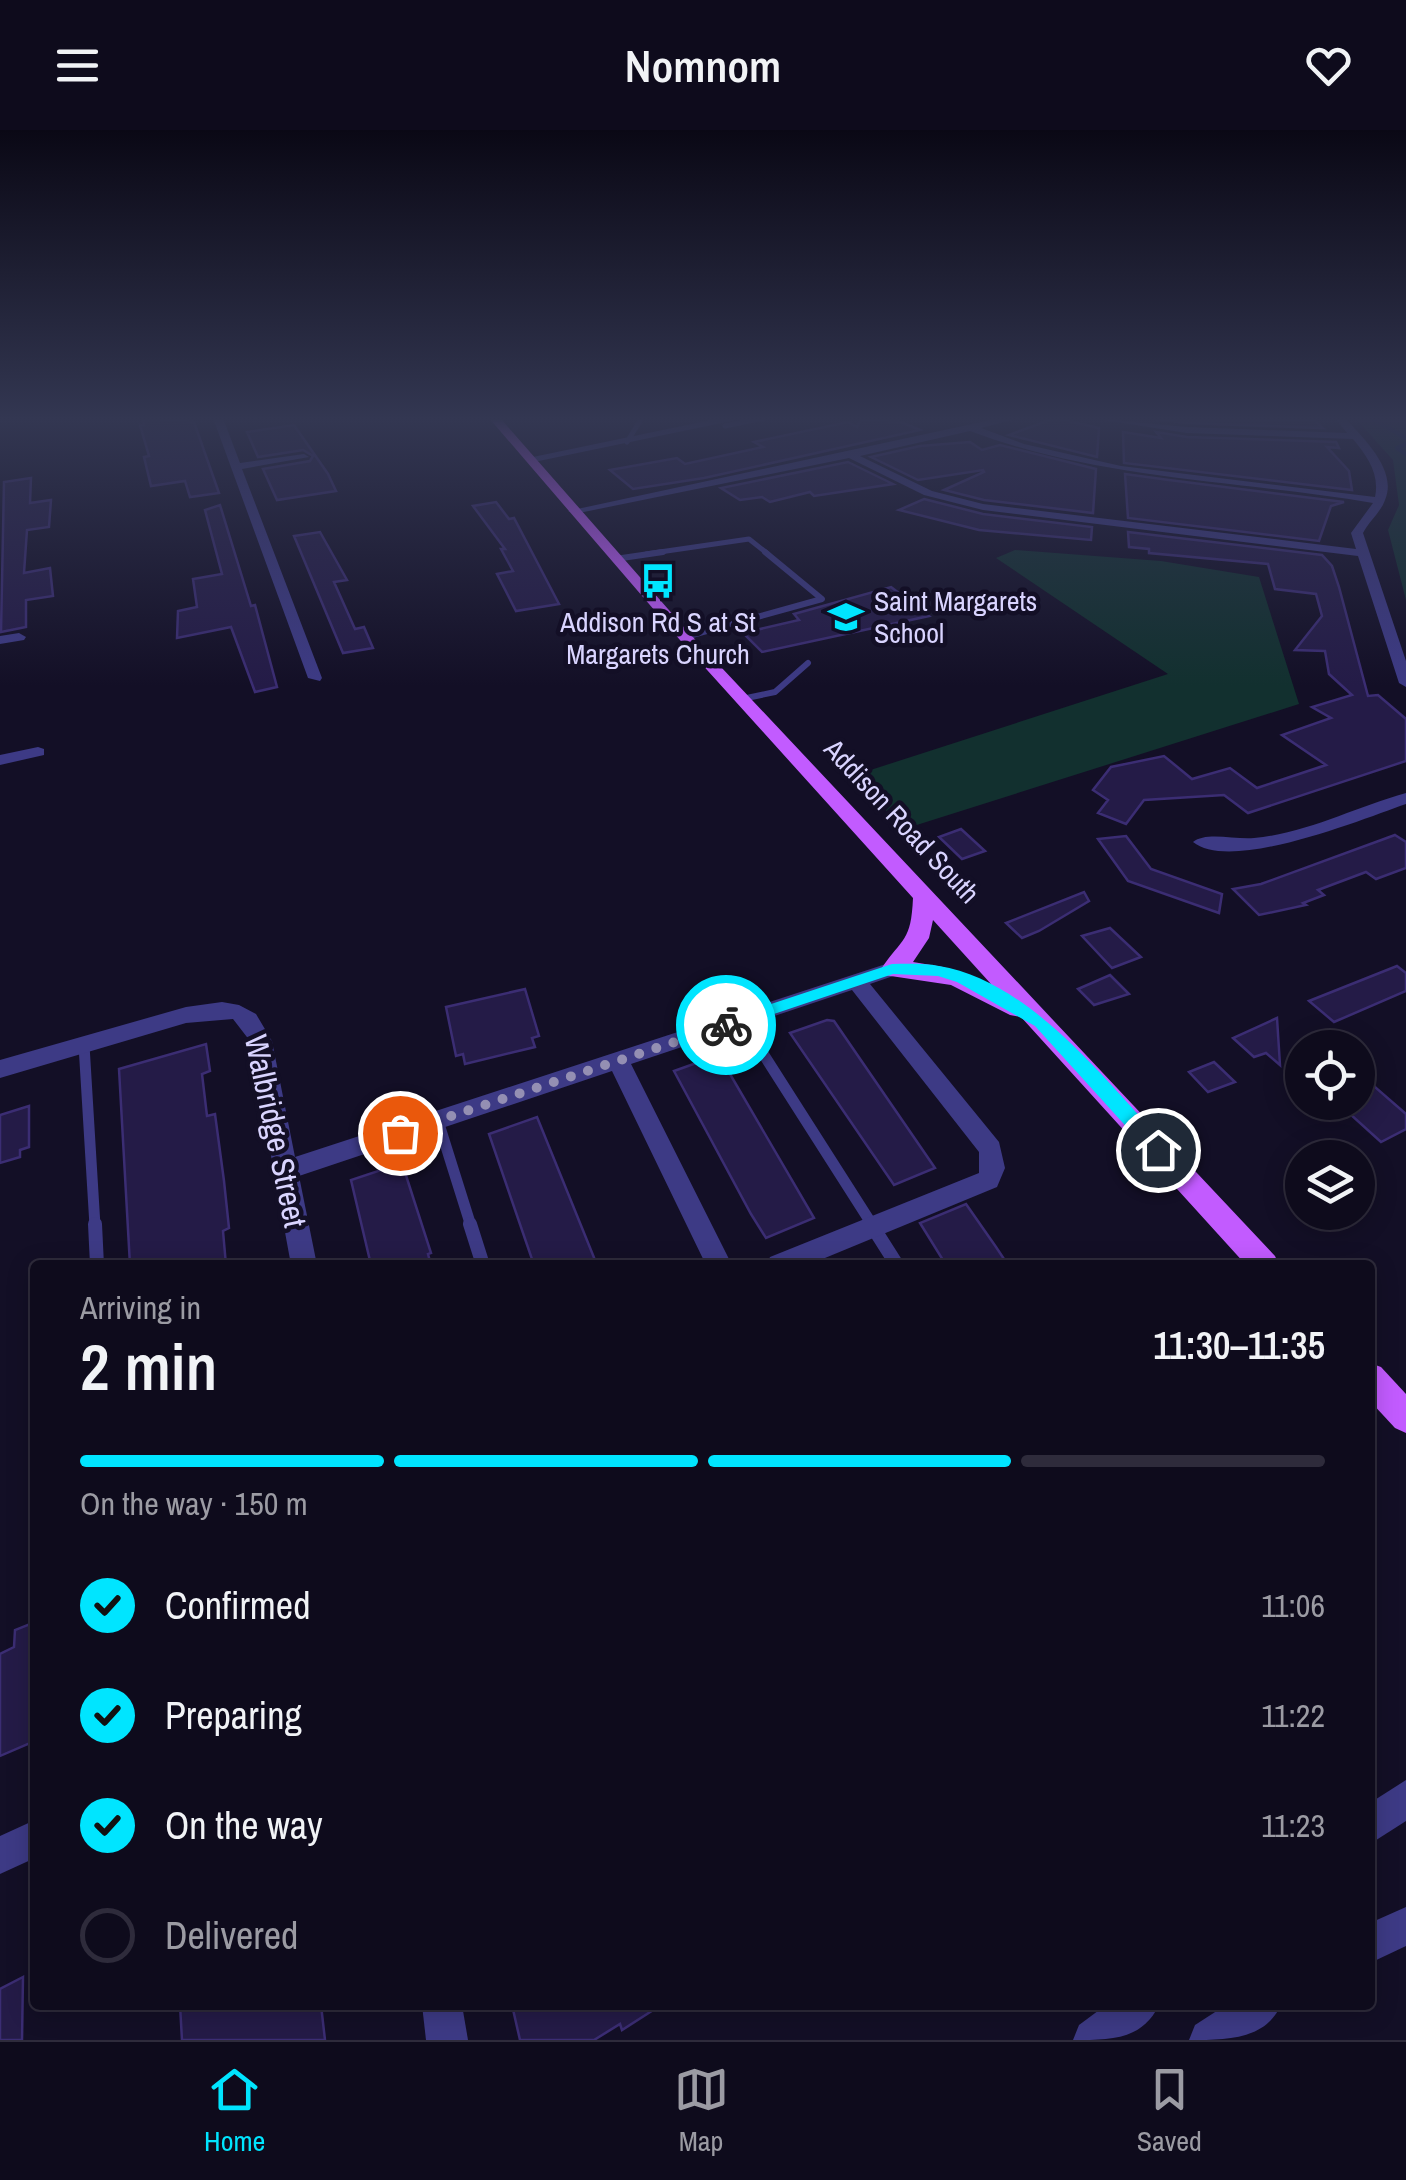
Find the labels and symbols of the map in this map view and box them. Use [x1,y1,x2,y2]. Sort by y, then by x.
bus stop icon: Addison Rd S at St Margarets Church [639,562,677,600]
place label: Saint Margarets School [874,582,1037,652]
school or university icon: Saint Margarets School [827,598,865,636]
place label: Addison Rd S at St Margarets Church [559,603,756,673]
street label: Addison Road South [815,730,988,911]
courier [676,975,776,1075]
street label: Walbridge Street [235,1031,317,1231]
pin [358,1091,443,1176]
pin [1116,1108,1201,1193]

